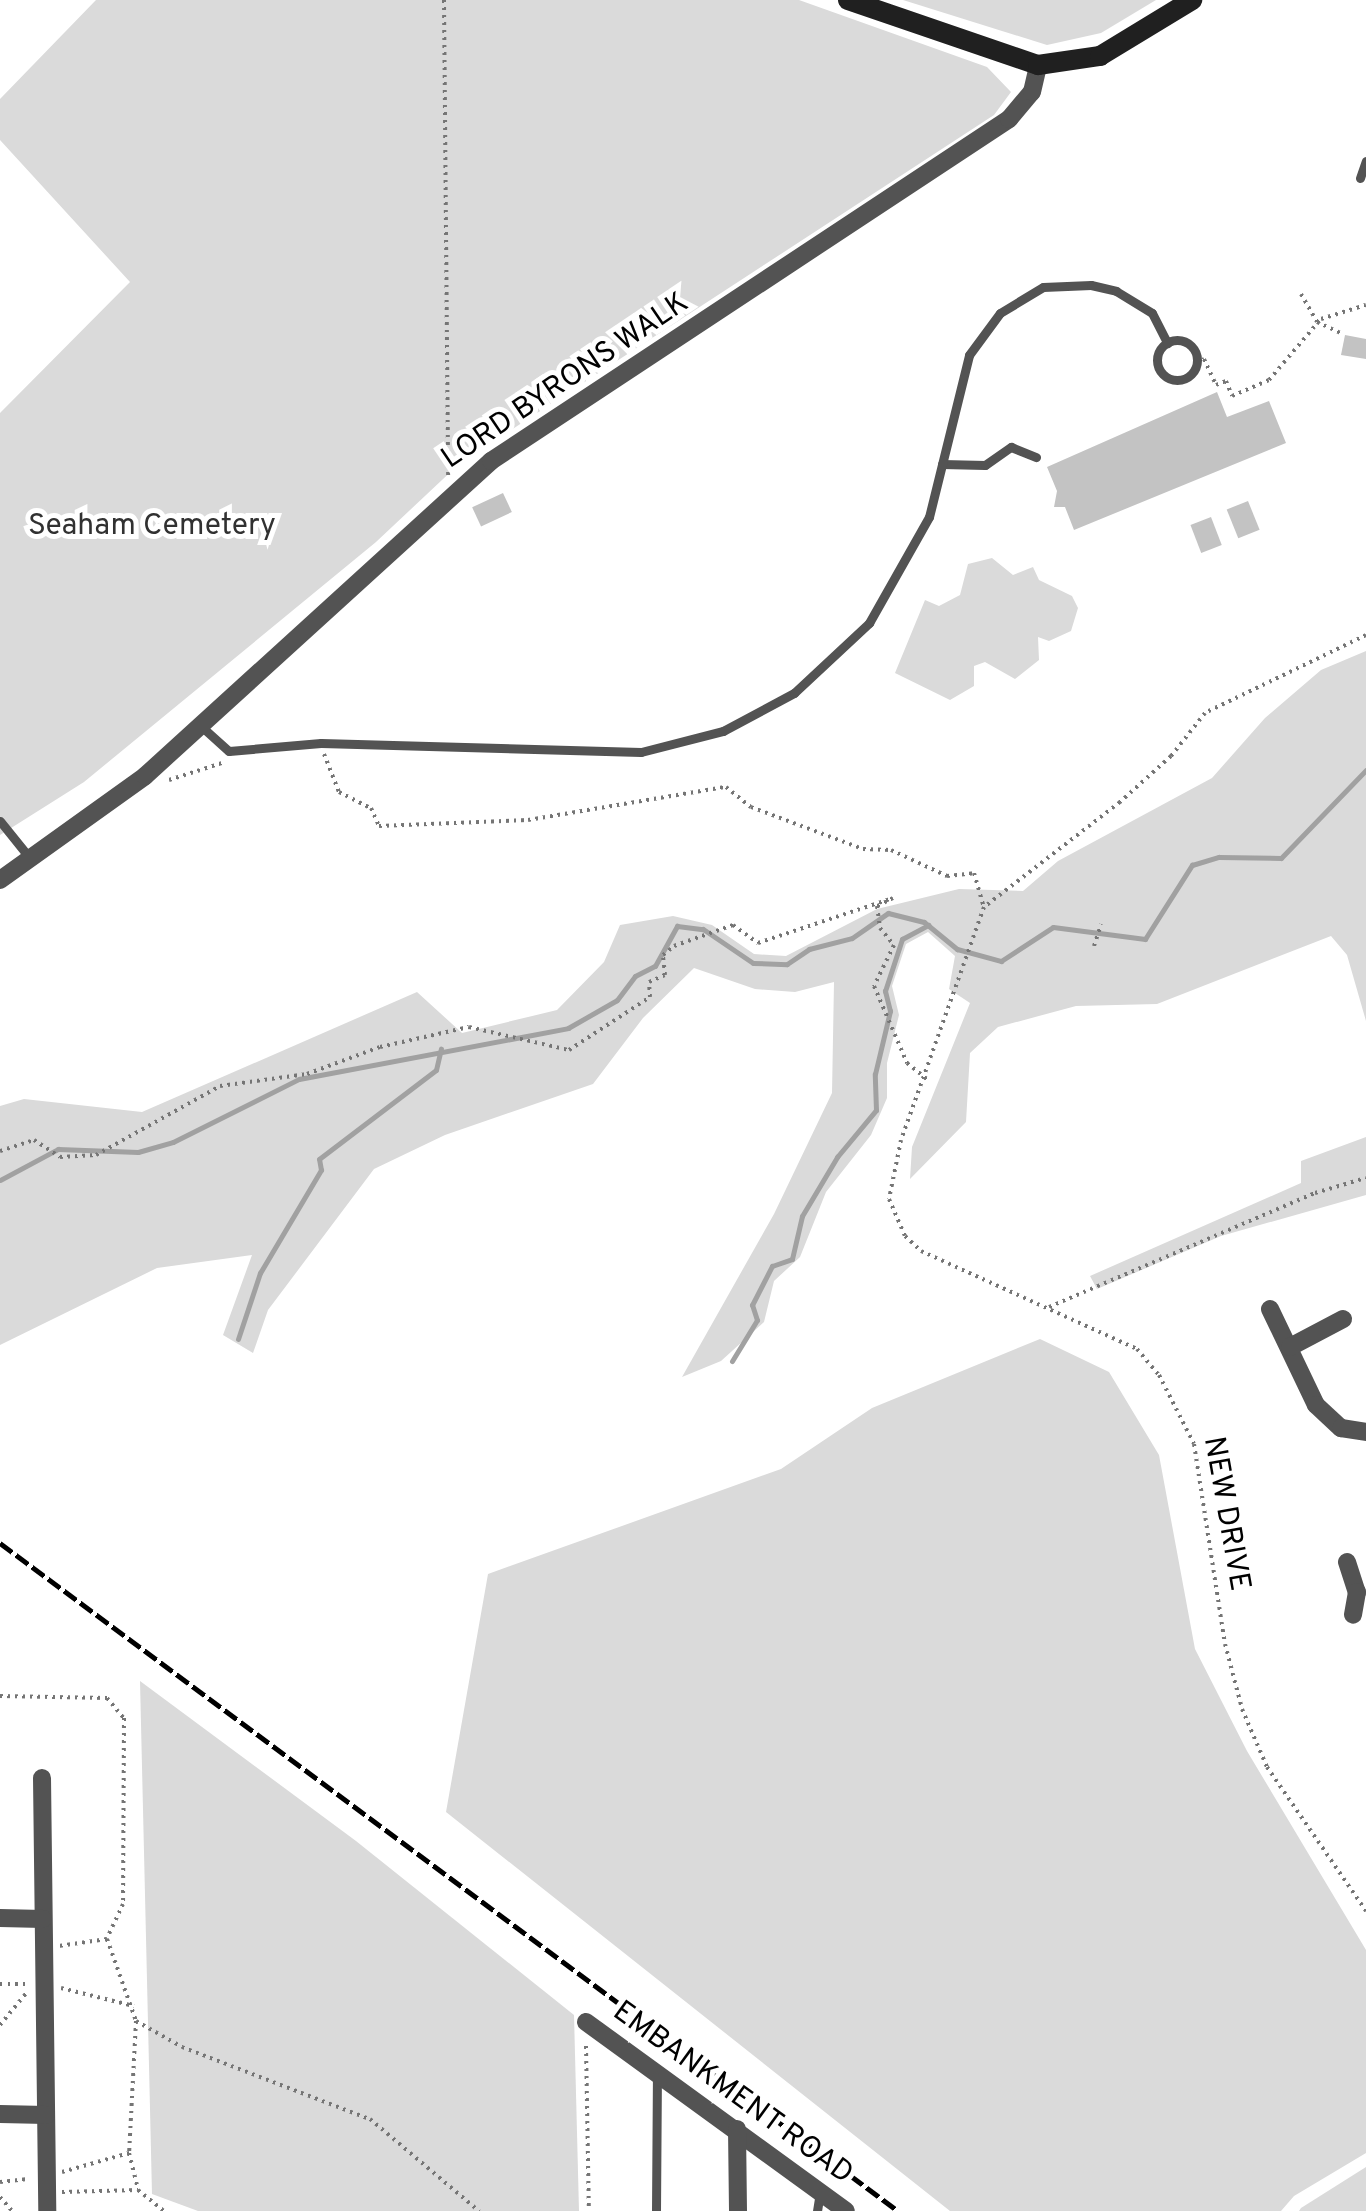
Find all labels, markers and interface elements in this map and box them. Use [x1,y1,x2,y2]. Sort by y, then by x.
street label: LORD BYRONS WALK [435,286,697,478]
park label: Seaham Cemetery [28,509,276,545]
street label: NEW DRIVE [1194,1434,1256,1594]
street label: EMBANKMENT ROAD [604,1994,860,2194]

